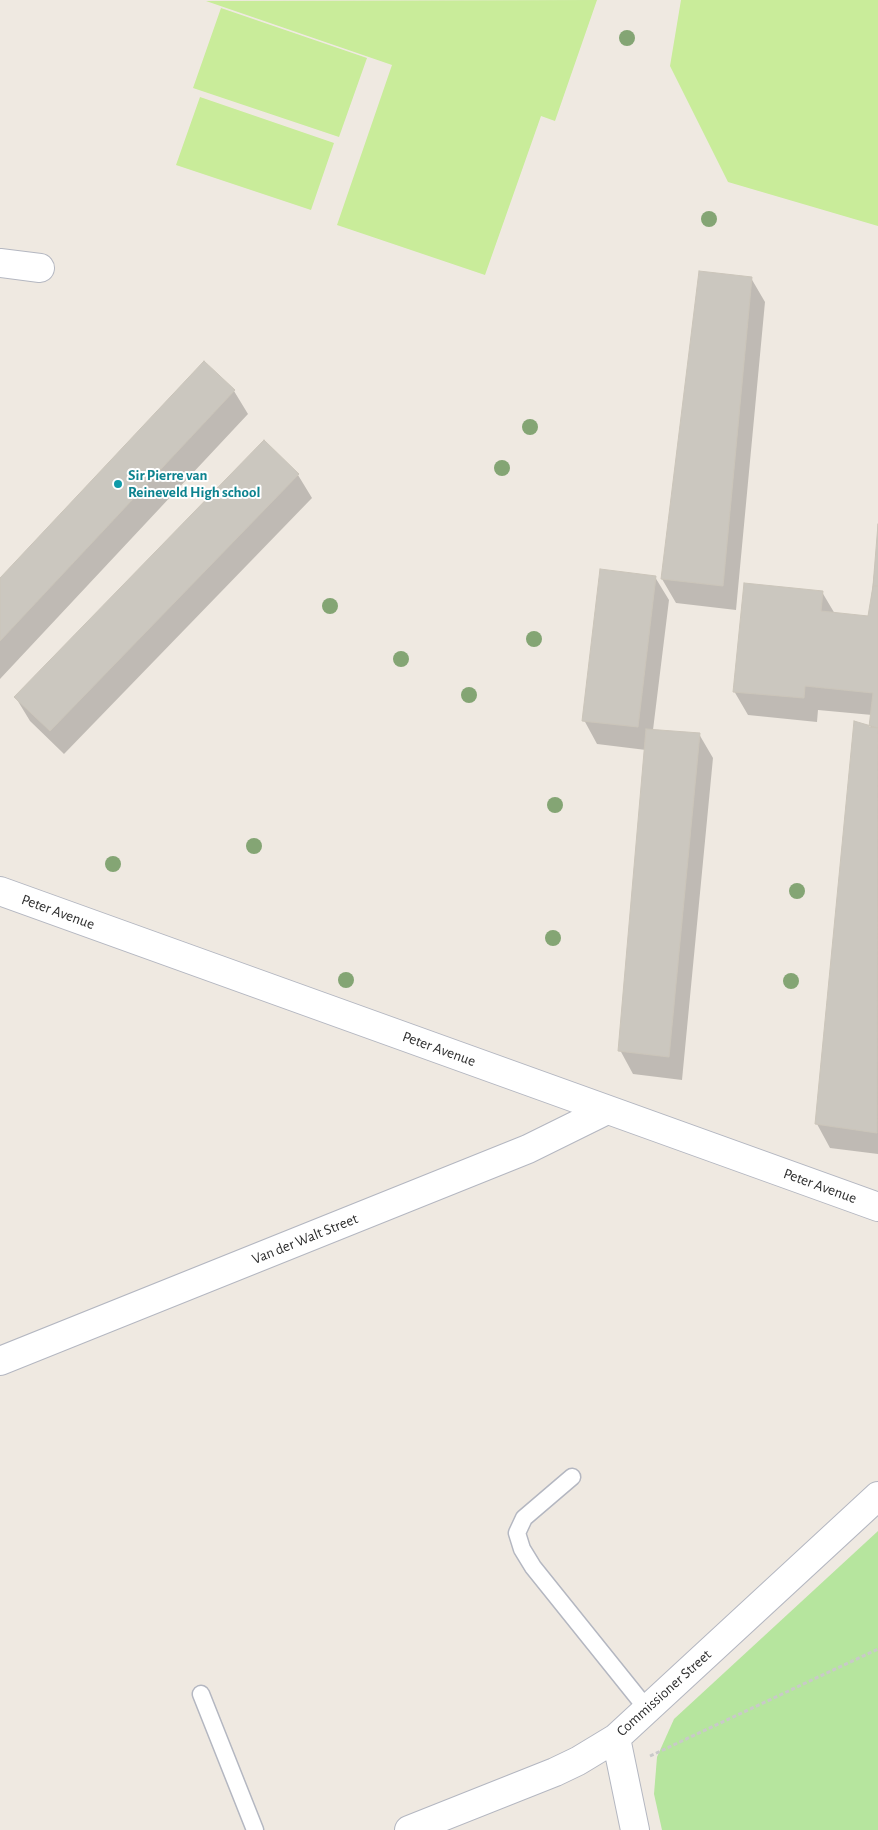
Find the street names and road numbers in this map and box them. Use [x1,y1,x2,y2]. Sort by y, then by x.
street label: Peter Avenue [19,890,97,934]
street label: Peter Avenue [400,1027,478,1071]
street label: Peter Avenue [781,1164,859,1208]
street label: Van der Walt Street [250,1210,360,1268]
street label: Commissioner Street [613,1646,715,1740]

